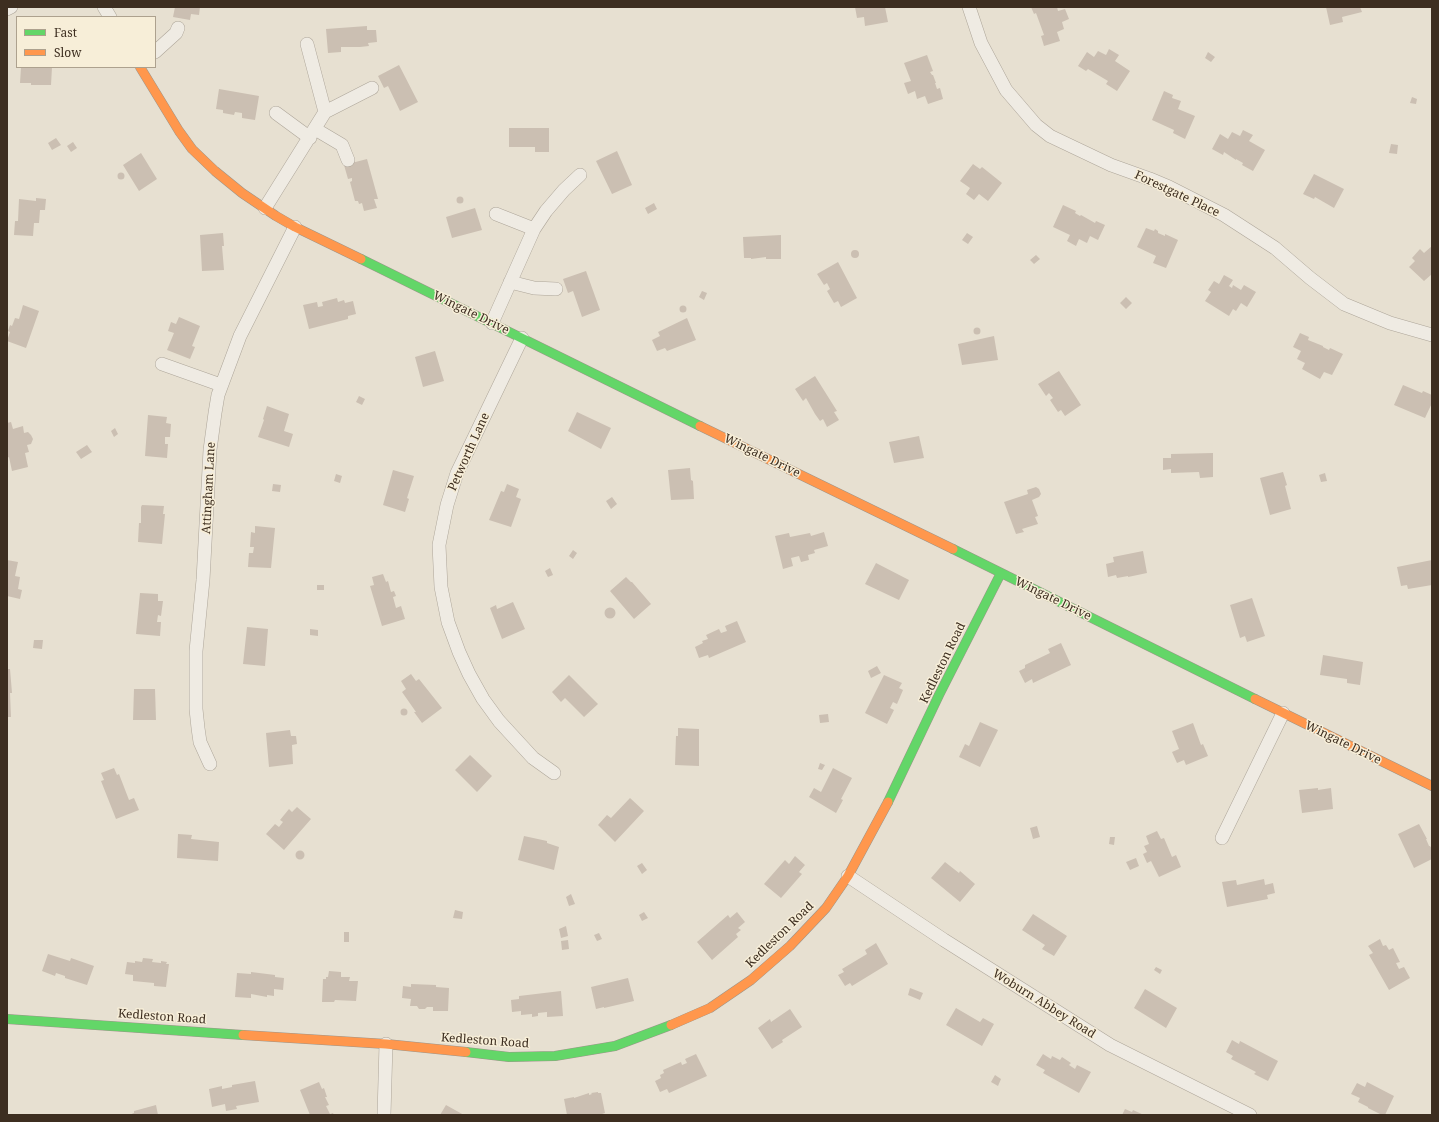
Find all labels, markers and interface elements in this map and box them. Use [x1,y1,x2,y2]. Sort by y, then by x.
legend [16,16,156,68]
text: Fast [54,24,77,41]
text: Slow [54,44,82,61]
street label: Forestgate Place [1132,168,1222,220]
street label: Wingate Drive [431,288,511,338]
street label: Petworth Lane [445,411,493,493]
street label: Wingate Drive [722,431,802,481]
street label: Attingham Lane [199,442,219,534]
street label: Wingate Drive [1013,574,1093,624]
street label: Kedleston Road [917,620,969,706]
street label: Wingate Drive [1303,718,1383,768]
street label: Kedleston Road [743,899,817,971]
street label: Woburn Abbey Road [990,966,1098,1042]
street label: Kedleston Road [117,1007,207,1027]
street label: Kedleston Road [440,1031,530,1051]

